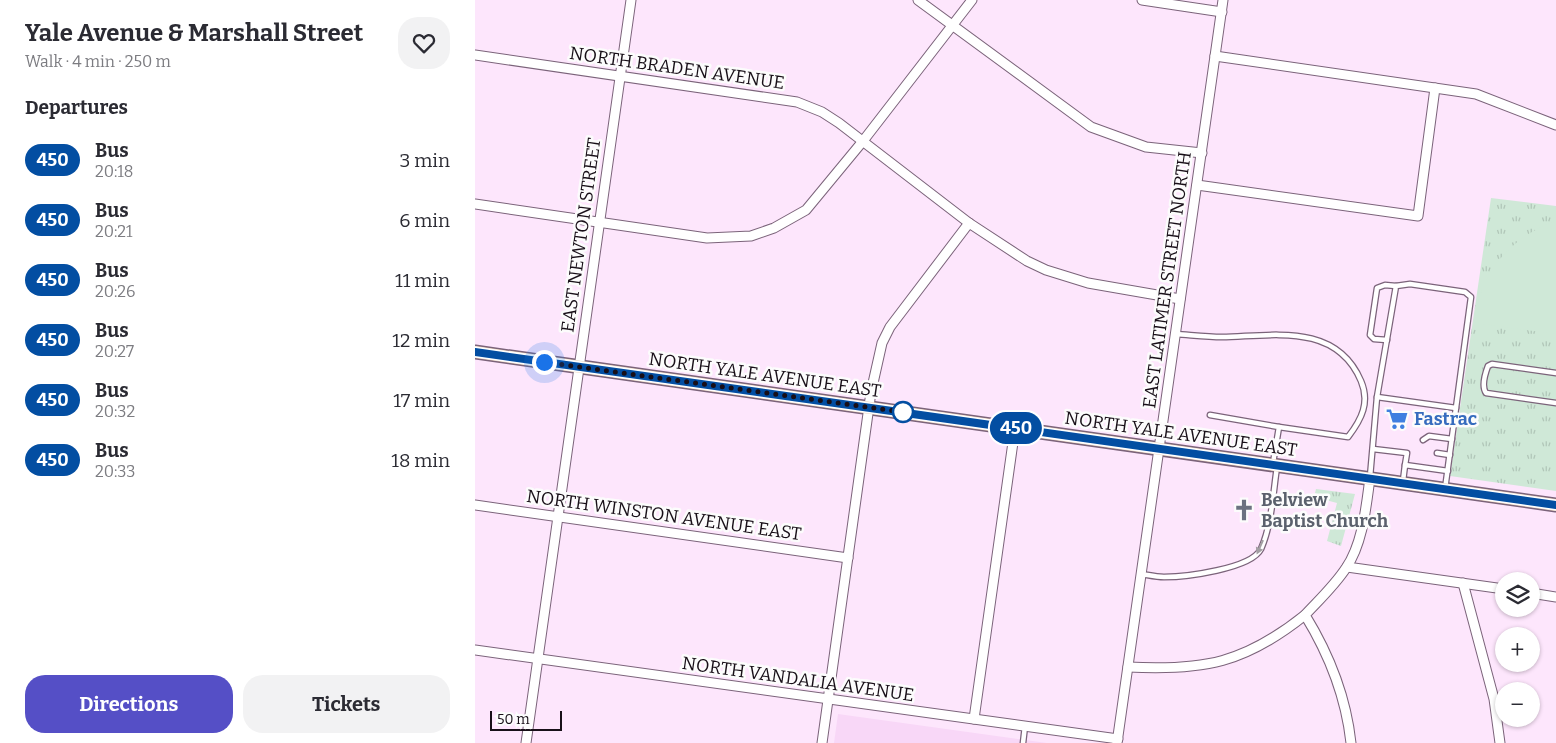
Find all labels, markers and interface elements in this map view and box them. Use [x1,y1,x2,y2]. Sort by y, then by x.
button: heart [398,17,450,69]
text: Yale Avenue & Marshall Street [25,19,363,47]
street label: NORTH BRADEN AVENUE [568,42,786,94]
text: Walk · 4 min · 250 m [25,52,171,71]
text: Departures [25,96,128,119]
street label: EAST NEWTON STREET [556,136,606,334]
text: Bus [95,139,129,162]
text: 450 [36,149,69,171]
text: 3 min [400,149,450,172]
street label: EAST LATIMER STREET NORTH [1138,150,1196,410]
text: 20:18 [95,162,133,181]
text: Bus [95,199,129,222]
text: 450 [36,209,69,231]
text: 6 min [399,209,450,232]
text: 20:21 [95,222,133,241]
text: Bus [95,259,129,282]
text: 450 [36,269,69,291]
text: 11 min [395,269,450,292]
text: 20:26 [95,282,135,301]
text: Bus [95,319,129,342]
text: 450 [36,329,69,351]
text: 12 min [392,329,450,352]
text: 20:27 [95,342,134,361]
street label: NORTH YALE AVENUE EAST [647,348,883,402]
your location [532,350,557,375]
text: Bus [95,379,129,402]
text: 450 [36,389,69,411]
text: 17 min [393,389,450,412]
unlabelled marker [892,401,914,423]
text: 20:32 [95,402,135,421]
supermarket icon: Fastrac [1384,406,1410,432]
street label: NORTH YALE AVENUE EAST [1063,407,1299,461]
place label: Fastrac [1414,408,1477,430]
line badge: 450 [987,412,1045,444]
text: 450 [1000,417,1032,439]
text: Bus [95,439,129,462]
text: 450 [36,449,69,471]
text: 18 min [391,449,450,472]
text: 20:33 [95,462,135,481]
street label: NORTH WINSTON AVENUE EAST [525,485,803,545]
place label: Belview Baptist Church [1261,489,1389,532]
church icon: Belview Baptist Church [1231,497,1257,523]
one-way arrow [1256,539,1265,554]
map controls [1495,572,1540,727]
button: layers [1495,572,1540,617]
button: + [1495,627,1540,672]
street label: NORTH VANDALIA AVENUE [681,652,915,706]
button: Directions [25,675,233,733]
button: Tickets [243,675,450,733]
button: − [1495,682,1540,727]
scale bar [490,708,563,731]
text: 50 m [497,711,530,728]

